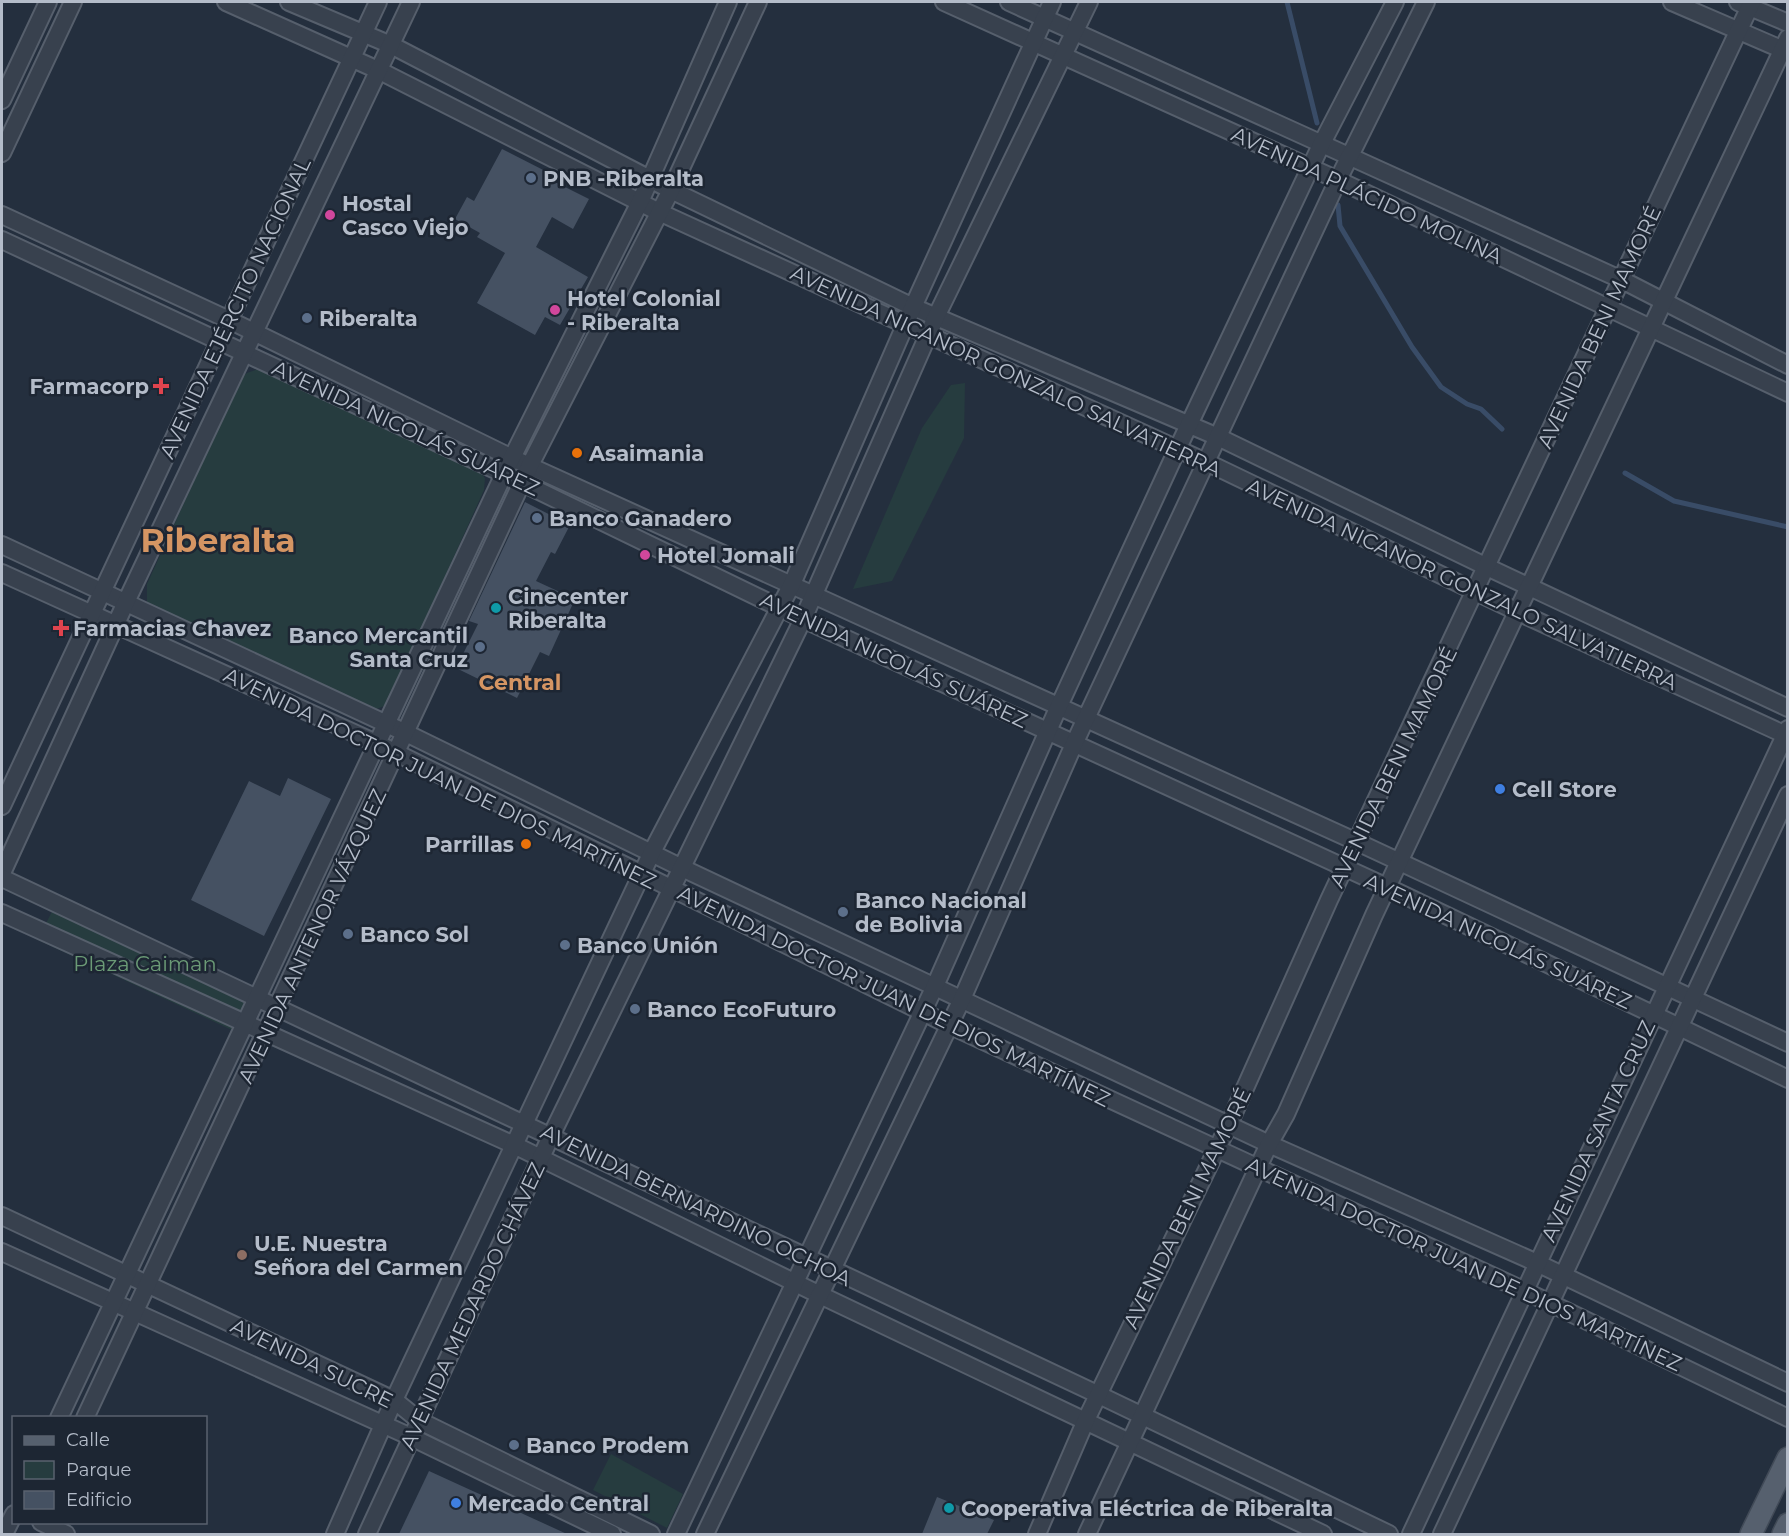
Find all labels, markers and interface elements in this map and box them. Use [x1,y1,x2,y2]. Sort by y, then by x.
street label: AVENIDA PLÁCIDO MOLINA [1228,121,1507,269]
street label: AVENIDA EJÉRCITO NACIONAL [154,153,316,462]
place label: PNB -Riberalta [543,166,704,191]
marker: PNB -Riberalta [524,171,538,185]
place label: Hostal Casco Viejo [342,191,469,240]
street label: AVENIDA BENI MAMORÉ [1532,202,1666,452]
marker: Hostal Casco Viejo [323,208,337,222]
street label: AVENIDA NICANOR GONZALO SALVATIERRA [787,260,1226,483]
place label: Hotel Colonial - Riberalta [567,286,721,335]
marker: Hotel Colonial - Riberalta [548,303,562,317]
place label: Riberalta [319,306,418,331]
marker: Riberalta [300,311,314,325]
street label: AVENIDA NICOLÁS SUÁREZ [268,355,544,501]
place label: Farmacorp [29,374,149,399]
marker: Farmacorp [154,379,168,393]
place label: Asaimania [588,441,704,466]
marker: Asaimania [570,446,584,460]
street label: AVENIDA NICANOR GONZALO SALVATIERRA [1243,473,1682,696]
place label: Banco Ganadero [549,506,732,531]
marker: Banco Ganadero [530,511,544,525]
district label: Riberalta [140,520,296,560]
place label: Hotel Jomali [657,543,795,568]
marker: Hotel Jomali [638,548,652,562]
place label: Cinecenter Riberalta [508,584,628,633]
street label: AVENIDA NICOLÁS SUÁREZ [756,587,1032,733]
marker: Cinecenter Riberalta [489,601,503,615]
place label: Farmacias Chavez [73,616,271,641]
marker: Farmacias Chavez [54,621,68,635]
place label: Banco Mercantil Santa Cruz [289,623,468,672]
marker: Banco Mercantil Santa Cruz [473,640,487,654]
street label: AVENIDA BENI MAMORÉ [1324,643,1462,891]
street label: AVENIDA DOCTOR JUAN DE DIOS MARTÍNEZ [220,662,660,894]
district label: Central [479,669,562,696]
place label: Cell Store [1512,777,1617,802]
marker: Cell Store [1493,782,1507,796]
street label: AVENIDA ANTENOR VÁZQUEZ [233,785,391,1087]
place label: Parrillas [425,832,514,857]
marker: Parrillas [519,837,533,851]
street label: AVENIDA NICOLÁS SUÁREZ [1360,868,1636,1014]
street label: AVENIDA DOCTOR JUAN DE DIOS MARTÍNEZ [674,880,1114,1112]
place label: Banco Nacional de Bolivia [855,888,1027,937]
marker: Banco Nacional de Bolivia [836,905,850,919]
place label: Banco Sol [360,922,469,947]
marker: Banco Sol [341,927,355,941]
place label: Banco Unión [577,933,718,958]
marker: Banco Unión [558,938,572,952]
park label: Plaza Caiman [73,951,217,976]
place label: Banco EcoFuturo [647,997,837,1022]
marker: Banco EcoFuturo [628,1002,642,1016]
street label: AVENIDA SANTA CRUZ [1536,1016,1660,1246]
street label: AVENIDA BENI MAMORÉ [1118,1084,1256,1332]
street label: AVENIDA BERNARDINO OCHOA [537,1119,856,1292]
street label: AVENIDA DOCTOR JUAN DE DIOS MARTÍNEZ [1242,1152,1686,1376]
street label: AVENIDA MEDARDO CHÁVEZ [394,1158,550,1454]
place label: U.E. Nuestra Señora del Carmen [254,1231,463,1280]
marker: U.E. Nuestra Señora del Carmen [235,1248,249,1262]
street label: AVENIDA SUCRE [227,1313,397,1413]
legend [12,1416,207,1524]
text: Calle [66,1429,110,1451]
place label: Banco Prodem [526,1433,689,1458]
marker: Banco Prodem [507,1438,521,1452]
text: Parque [66,1459,132,1481]
text: Edificio [66,1489,132,1511]
place label: Mercado Central [468,1491,649,1516]
marker: Mercado Central [449,1496,463,1510]
place label: Cooperativa Eléctrica de Riberalta [961,1496,1333,1521]
marker: Cooperativa Eléctrica de Riberalta [942,1501,956,1515]

